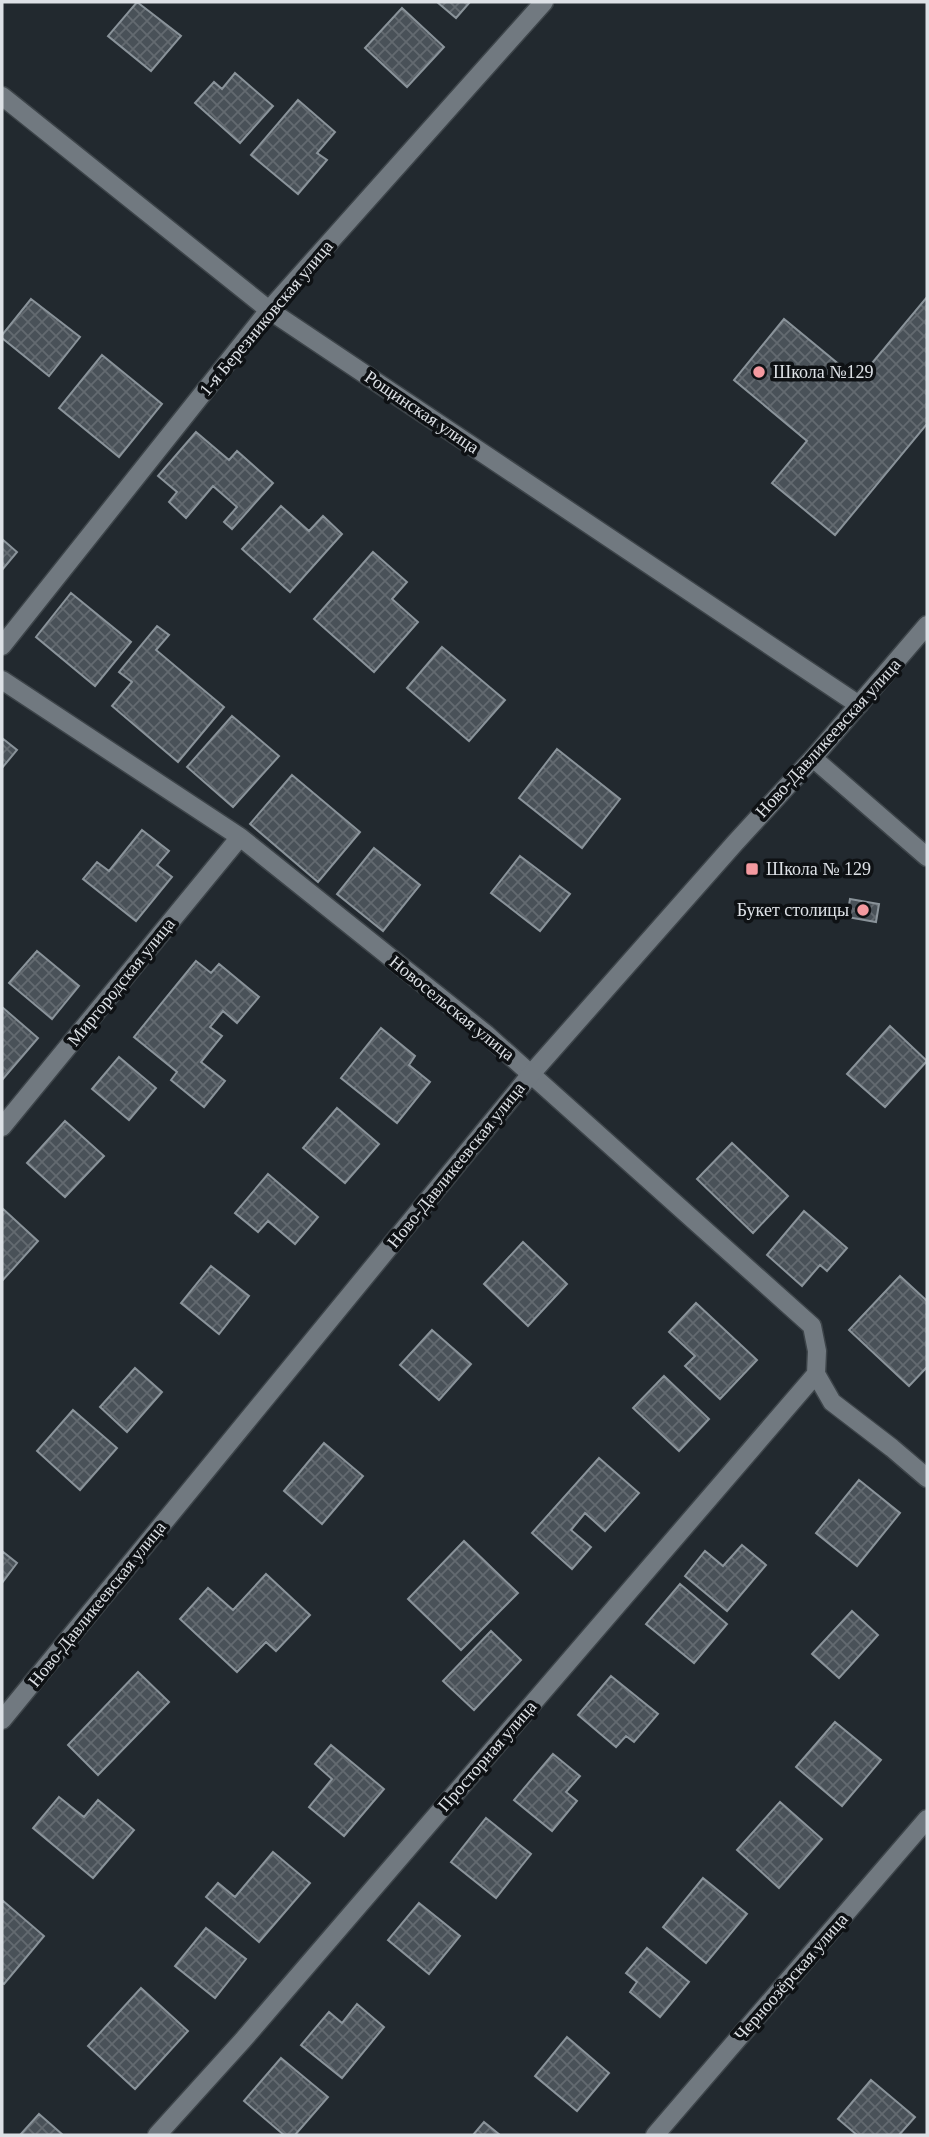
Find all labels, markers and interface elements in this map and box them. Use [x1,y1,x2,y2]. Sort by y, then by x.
street label: 1-я Березниковская улица [195,236,337,400]
place label: Школа №129 [773,362,873,382]
marker: Школа №129 [751,364,767,380]
street label: Рощинская улица [361,366,483,458]
street label: Ново-Давликеевская улица [751,654,905,822]
place label: Школа № 129 [766,859,871,879]
marker: Школа № 129 [744,861,760,877]
place label: Букет столицы [737,900,849,920]
marker: Букет столицы [855,902,871,918]
street label: Миргородская улица [63,914,179,1050]
street label: Новосельская улица [386,951,518,1065]
street label: Ново-Давликеевская улица [383,1078,529,1252]
street label: Ново-Давликеевская улица [24,1517,170,1691]
street label: Просторная улица [434,1697,540,1815]
street label: Черноозёрская улица [730,1909,852,2045]

